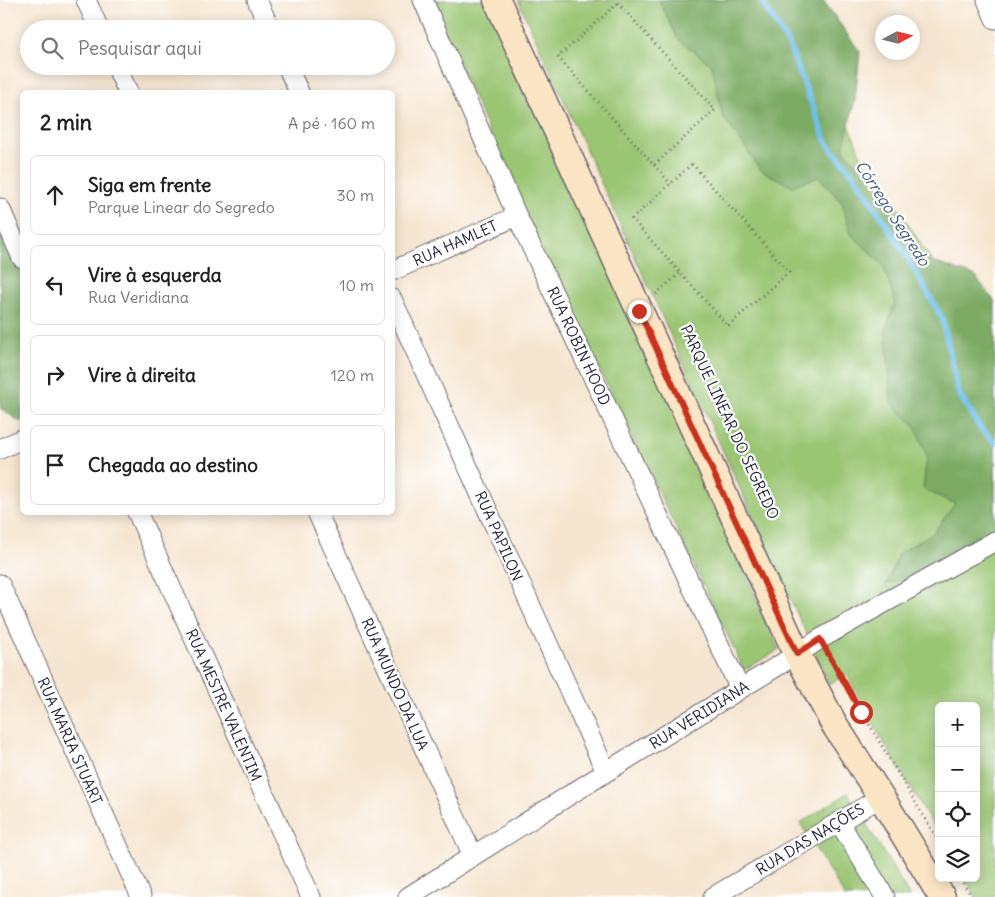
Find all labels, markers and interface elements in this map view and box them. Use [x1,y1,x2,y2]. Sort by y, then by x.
north arrow [875,15,920,60]
search box [20,20,395,75]
icon: search [38,34,66,62]
text: Pesquisar aqui [78,36,202,60]
text: 2 min [40,109,92,136]
text: A pé · 160 m [288,113,375,133]
water label: Córrego Segredo [851,156,935,270]
text: Siga em frente [88,173,211,197]
icon: ahead [41,181,69,209]
text: 30 m [337,185,374,205]
text: Parque Linear do Segredo [88,197,275,217]
street label: RUA HAMLET [410,216,500,270]
text: Vire à esquerda [88,263,222,287]
icon: left [41,271,69,299]
text: 10 m [339,275,374,295]
street label: RUA ROBIN HOOD [543,284,615,408]
text: Rua Veridiana [88,287,189,307]
route end [628,300,651,323]
street label: PARQUE LINEAR DO SEGREDO [677,322,783,522]
icon: right [41,361,69,389]
text: Vire à direita [88,363,196,387]
text: 120 m [331,365,374,385]
icon: arrive [41,451,69,479]
text: Chegada ao destino [88,453,258,477]
street label: RUA PAPILON [471,488,527,584]
street label: RUA MUNDO DA LUA [357,615,433,754]
street label: RUA MESTRE VALENTIM [182,626,266,784]
street label: RUA MARIA STUART [33,674,107,808]
street label: RUA VERIDIANA [646,677,753,753]
route start [850,701,873,724]
map controls [935,702,980,882]
button: + [935,702,980,747]
button: − [935,747,980,792]
button: locate [935,792,980,837]
street label: RUA DAS NAÇÕES [752,799,868,879]
button: layers [935,837,980,882]

